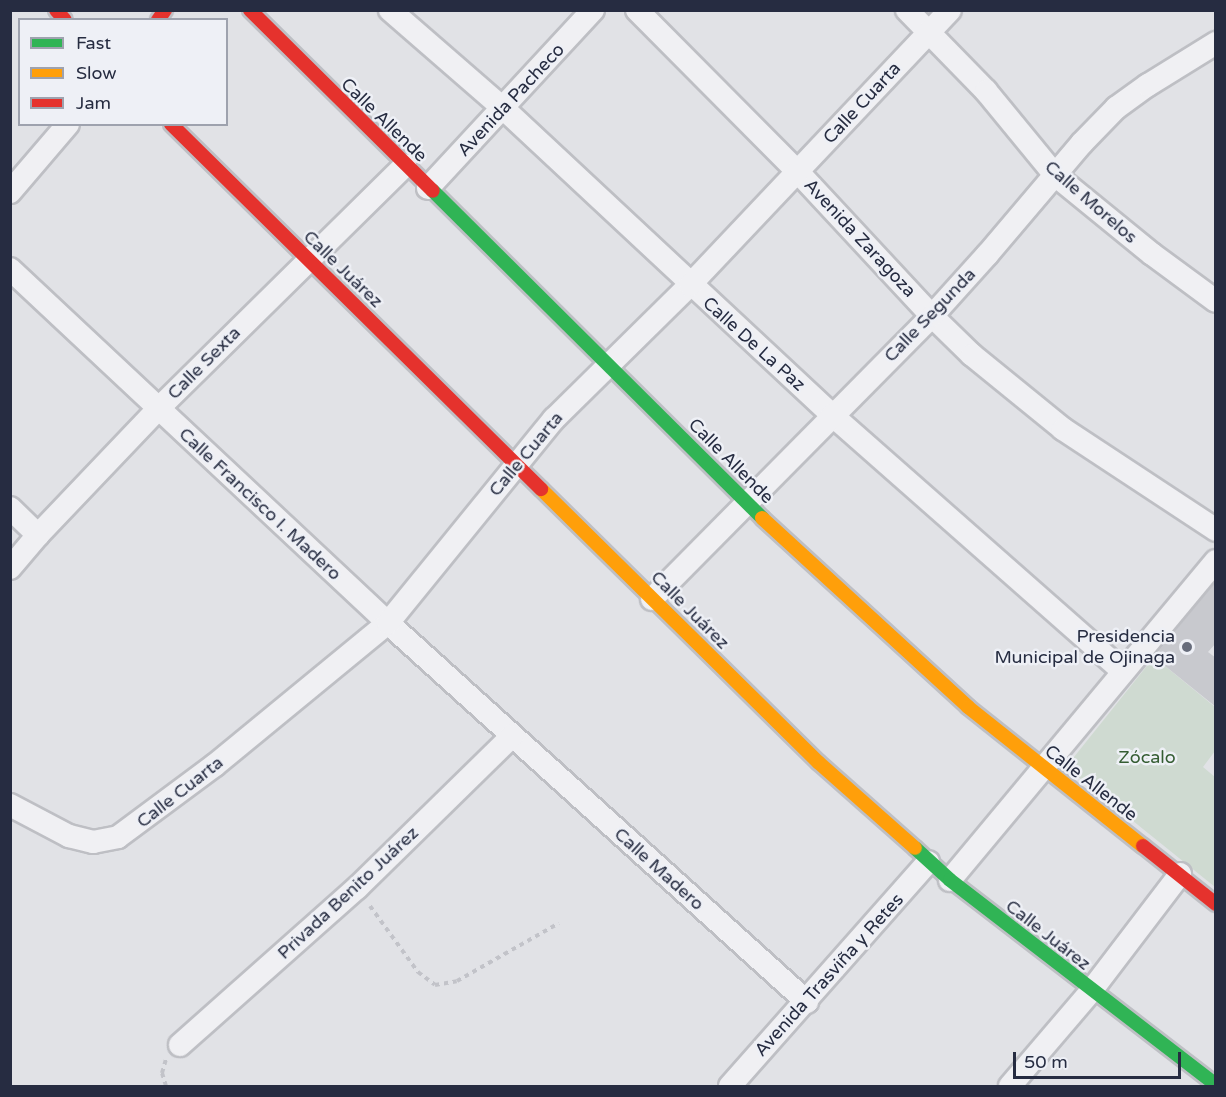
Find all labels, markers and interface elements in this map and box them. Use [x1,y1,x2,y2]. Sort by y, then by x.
legend [18,18,228,126]
text: Fast [76,32,111,54]
street label: Avenida Pacheco [453,39,569,161]
street label: Calle Cuarta [819,58,905,148]
text: Slow [76,62,117,84]
street label: Calle Allende [336,74,432,166]
text: Jam [76,92,111,114]
street label: Calle Morelos [1040,156,1142,248]
street label: Avenida Zaragoza [800,174,920,302]
street label: Calle Juárez [299,226,387,312]
street label: Calle Segunda [880,263,980,367]
street label: Calle De La Paz [698,292,810,396]
street label: Calle Sexta [163,322,245,404]
street label: Calle Cuarta [484,407,568,501]
street label: Calle Allende [684,414,778,508]
street label: Calle Francisco I. Madero [174,423,346,585]
street label: Calle Juárez [646,566,734,654]
place label: Presidencia Municipal de Ojinaga [994,626,1175,668]
marker: Presidencia Municipal de Ojinaga [1180,640,1194,654]
street label: Calle Allende [1040,740,1142,826]
park label: Zócalo [1118,746,1176,768]
street label: Calle Cuarta [132,752,228,832]
street label: Privada Benito Juárez [273,822,423,964]
street label: Calle Madero [610,823,708,915]
street label: Avenida Trasviña y Retes [750,889,908,1061]
street label: Calle Juárez [1001,895,1095,975]
scale bar [1016,1040,1184,1078]
text: 50 m [1024,1051,1068,1073]

